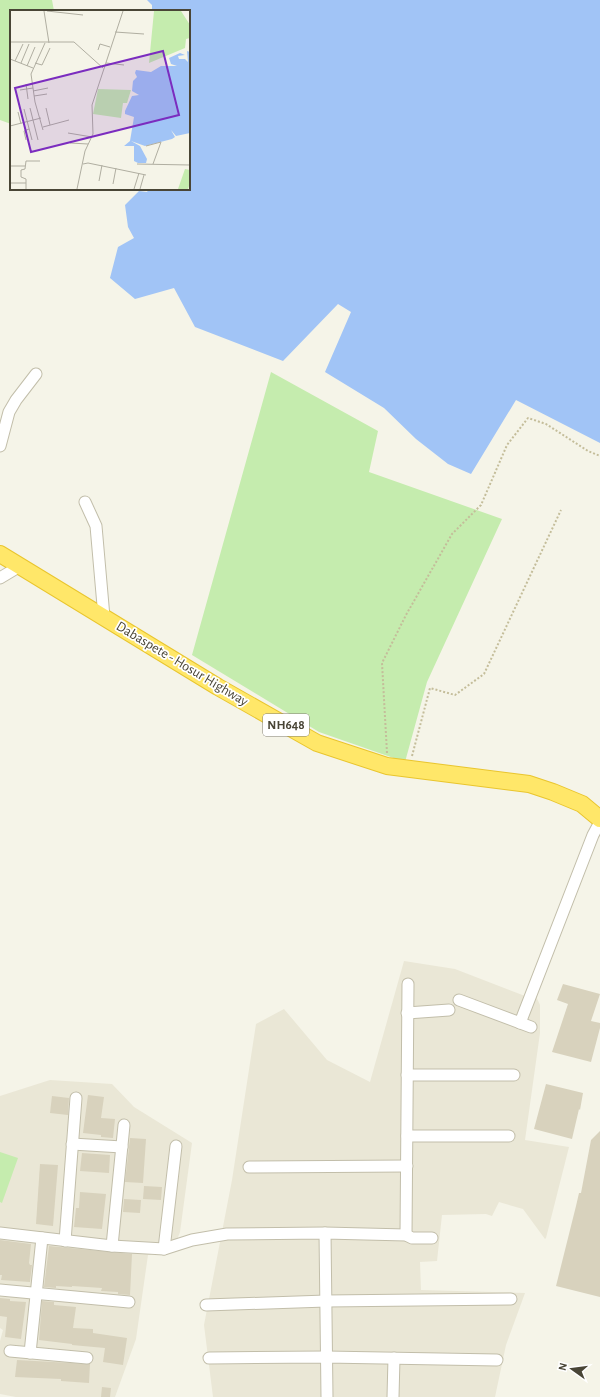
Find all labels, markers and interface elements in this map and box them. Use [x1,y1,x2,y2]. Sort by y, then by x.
inset map [10,10,190,190]
street label: Dabaspete - Hosur Highway [114,619,250,709]
road number: NH648 [263,714,309,736]
north arrow [552,1349,592,1389]
text: N [557,1362,569,1372]

